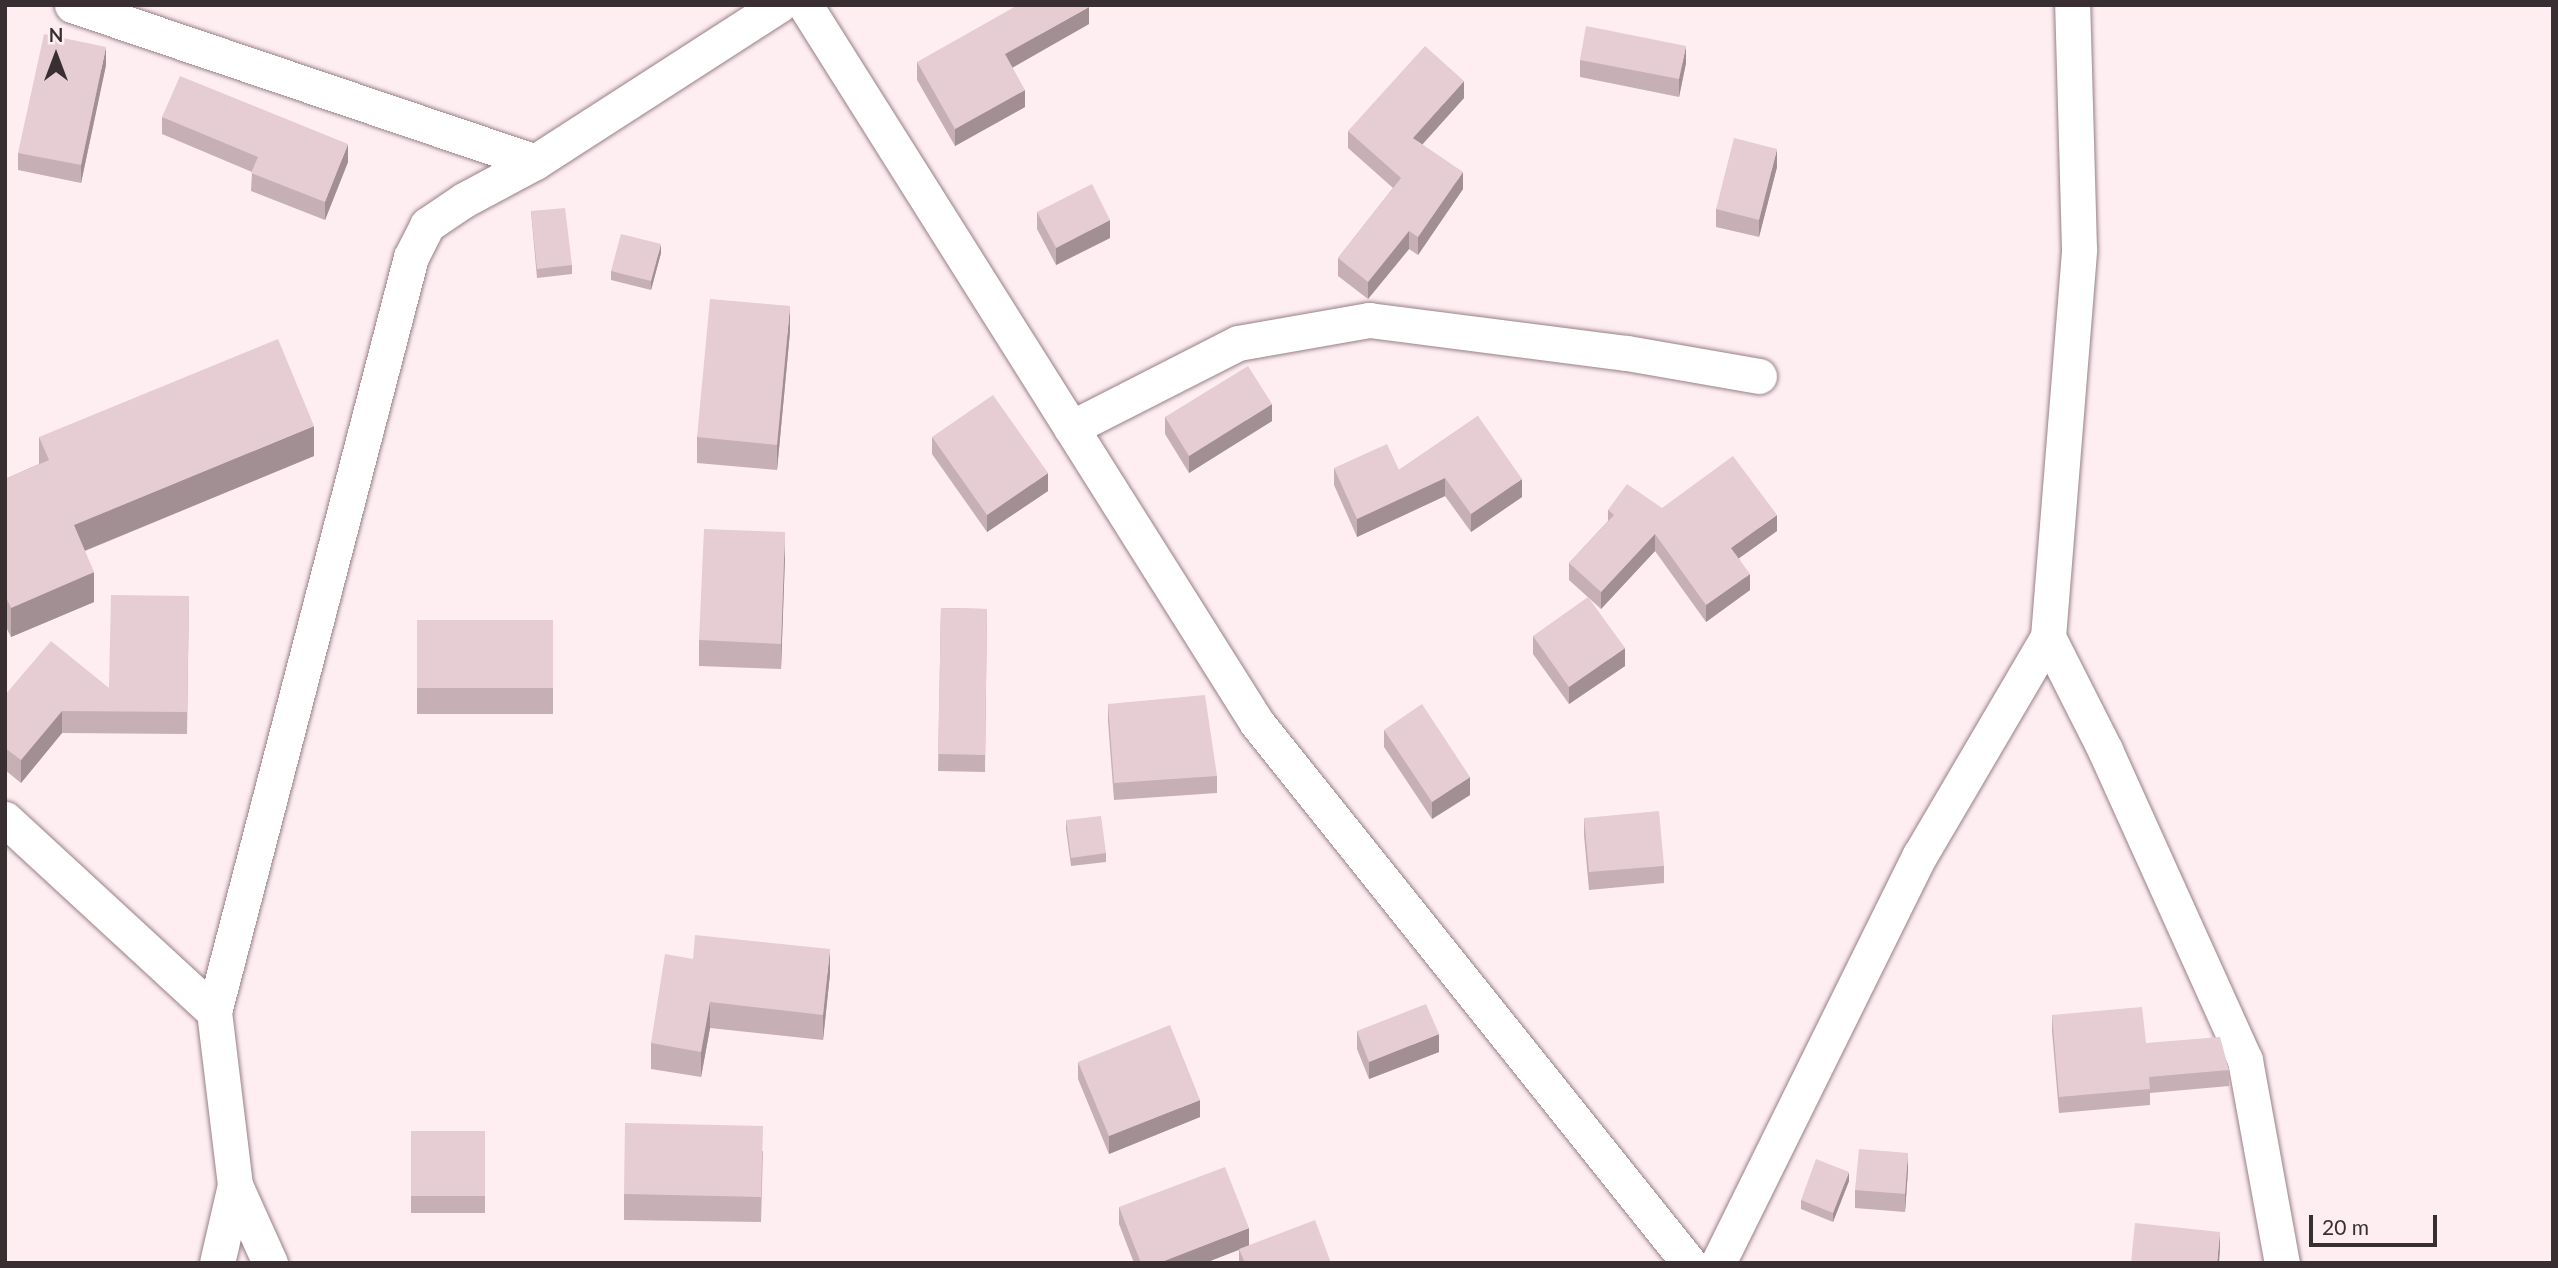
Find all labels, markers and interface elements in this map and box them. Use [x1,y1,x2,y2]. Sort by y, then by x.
north arrow [21,21,91,91]
text: N [49,23,63,46]
scale bar [2313,1202,2441,1246]
text: 20 m [2322,1214,2369,1239]

